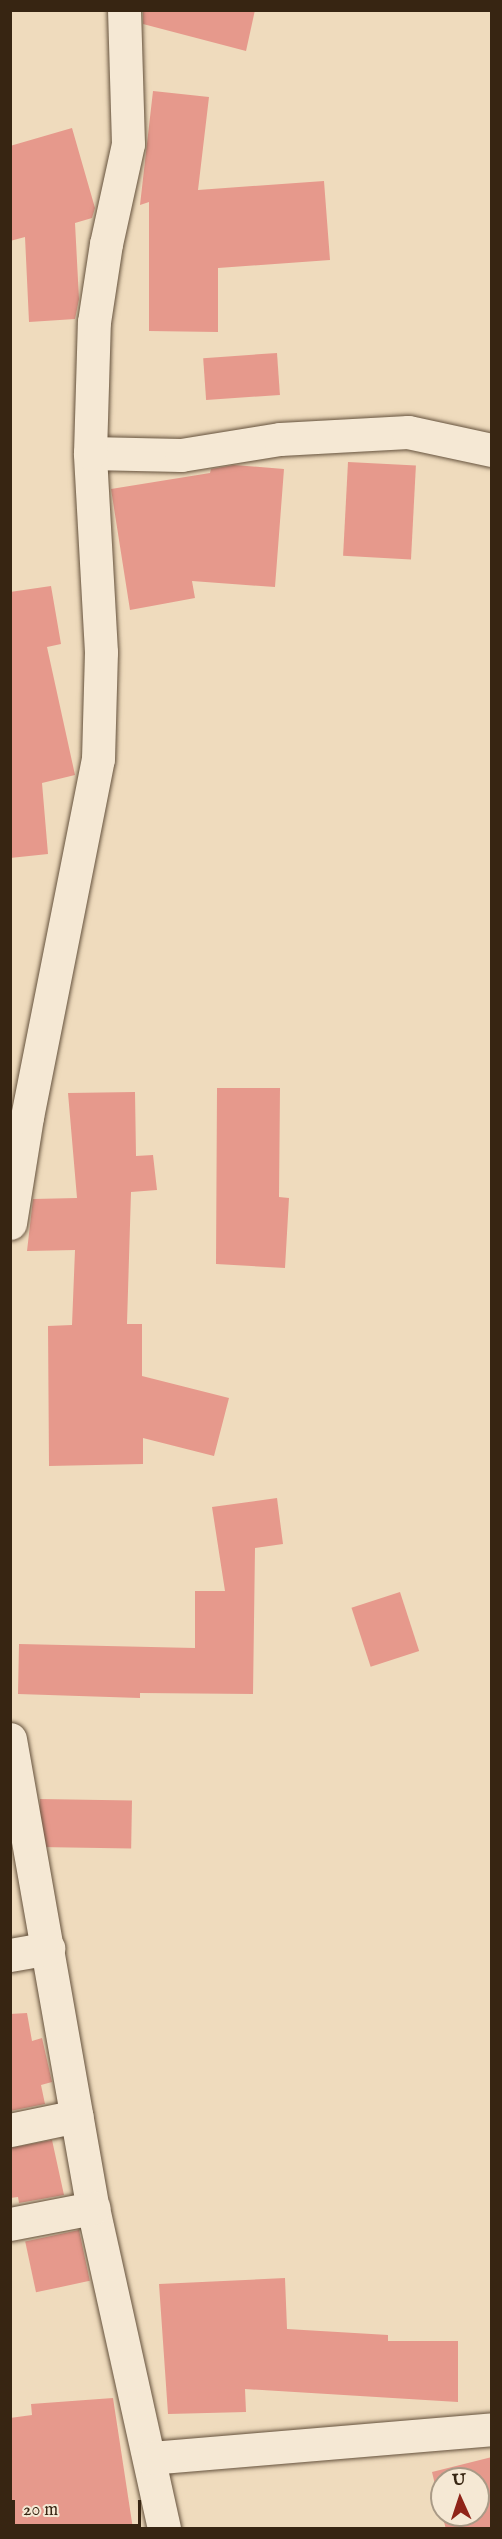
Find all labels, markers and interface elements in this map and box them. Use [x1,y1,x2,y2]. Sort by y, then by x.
north arrow [430,2467,490,2527]
text: U [452,2471,466,2491]
scale bar [15,2488,144,2526]
text: 20 m [23,2499,58,2522]

